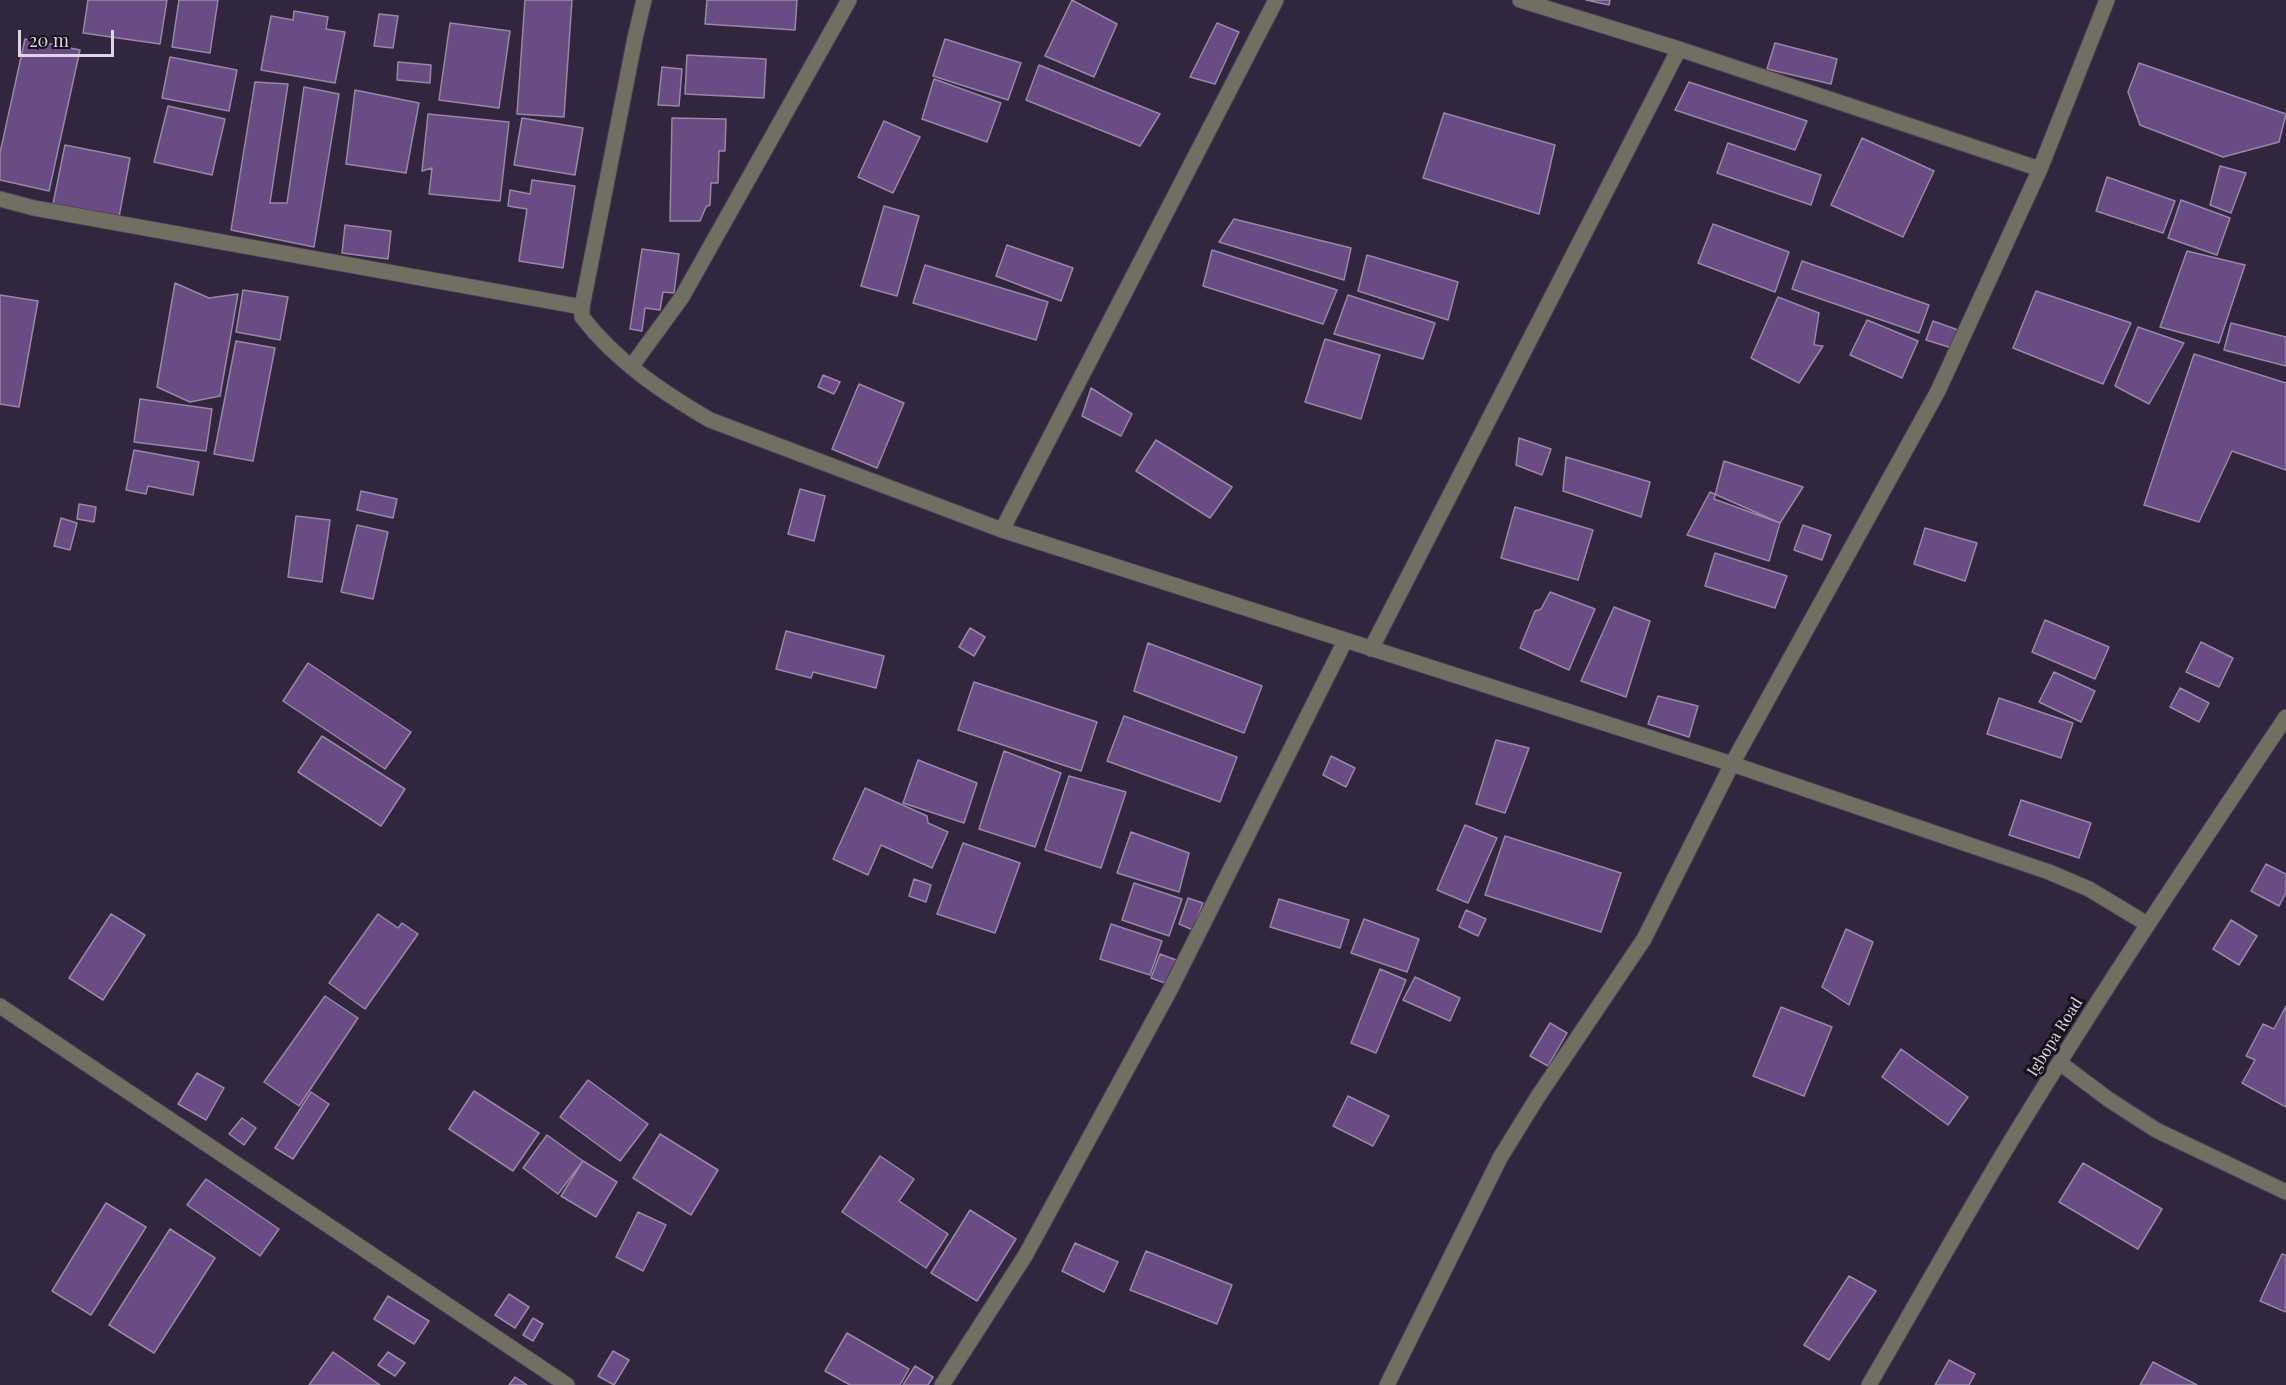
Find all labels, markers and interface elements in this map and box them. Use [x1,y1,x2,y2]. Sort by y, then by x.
scale bar [21,18,117,56]
text: 20 m [29,28,69,52]
street label: Igbopa Road [2023,994,2087,1080]

